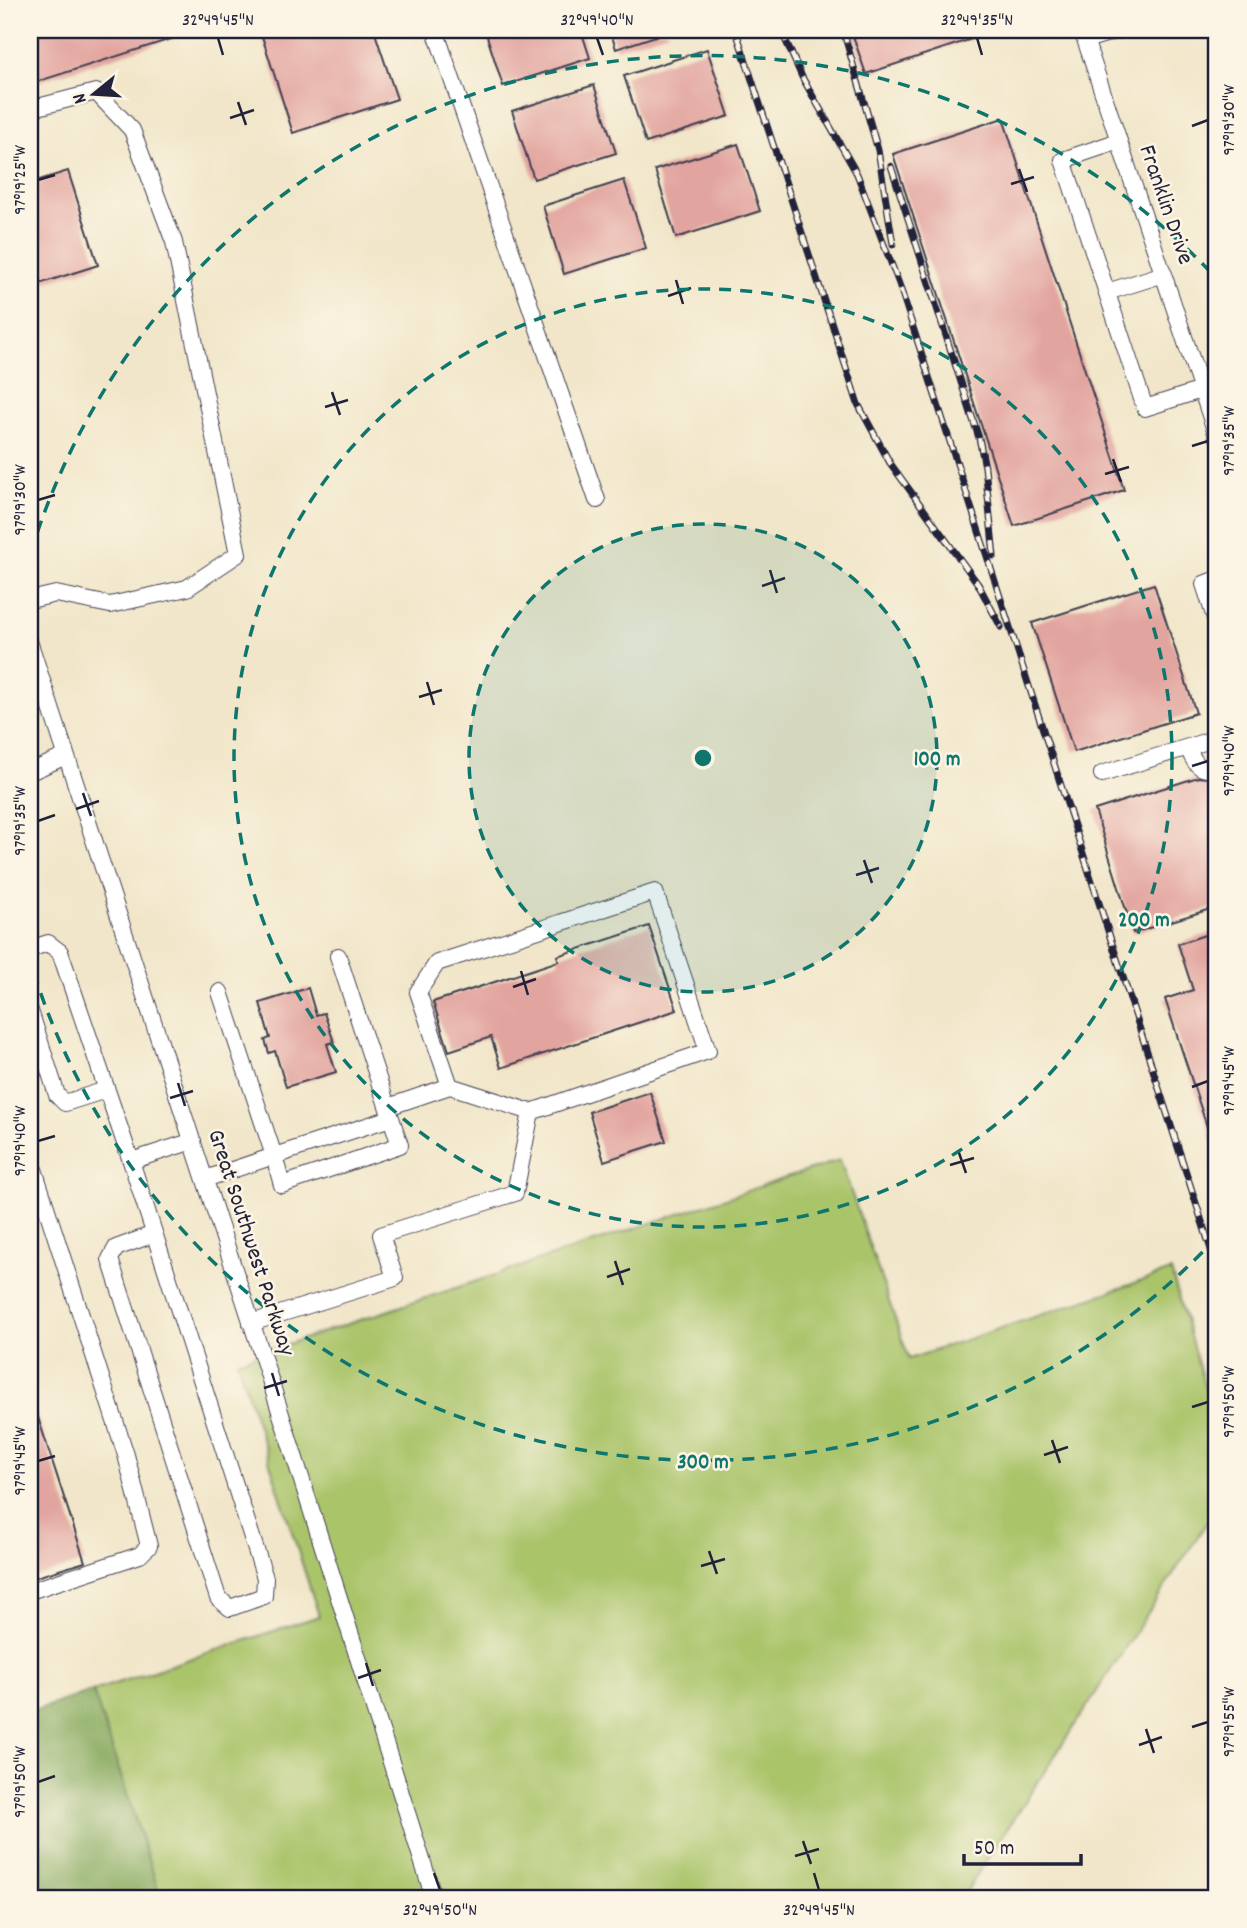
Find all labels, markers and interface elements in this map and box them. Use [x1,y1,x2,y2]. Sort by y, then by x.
text: 32°49'45"N [182,9,254,34]
text: 32°49'40"N [560,9,634,34]
text: 32°49'35"N [941,9,1013,34]
north arrow [60,60,130,130]
text: 97°19'30"W [1218,84,1243,156]
text: N [67,90,95,107]
street label: Franklin Drive [1129,140,1201,270]
text: 97°19'25"W [9,145,34,215]
text: 97°19'35"W [1218,405,1243,476]
text: 97°19'30"W [9,464,34,536]
text: 97°19'40"W [1218,725,1243,796]
centre of rings [691,746,715,770]
text: 100 m [914,746,960,776]
text: 97°19'35"W [9,785,34,856]
text: 200 m [1118,907,1170,937]
text: 97°19'45"W [1218,1046,1243,1116]
text: 97°19'40"W [9,1105,34,1176]
street label: Great Southwest Parkway [197,1125,303,1362]
text: 97°19'50"W [1218,1366,1243,1438]
text: 97°19'45"W [9,1426,34,1496]
text: 300 m [677,1449,729,1479]
text: 97°19'55"W [1218,1686,1243,1757]
text: 97°19'50"W [9,1746,34,1818]
scale bar [964,1823,1081,1867]
text: 50 m [974,1835,1014,1865]
text: 32°49'50"N [403,1899,477,1924]
text: 32°49'45"N [783,1899,855,1924]

